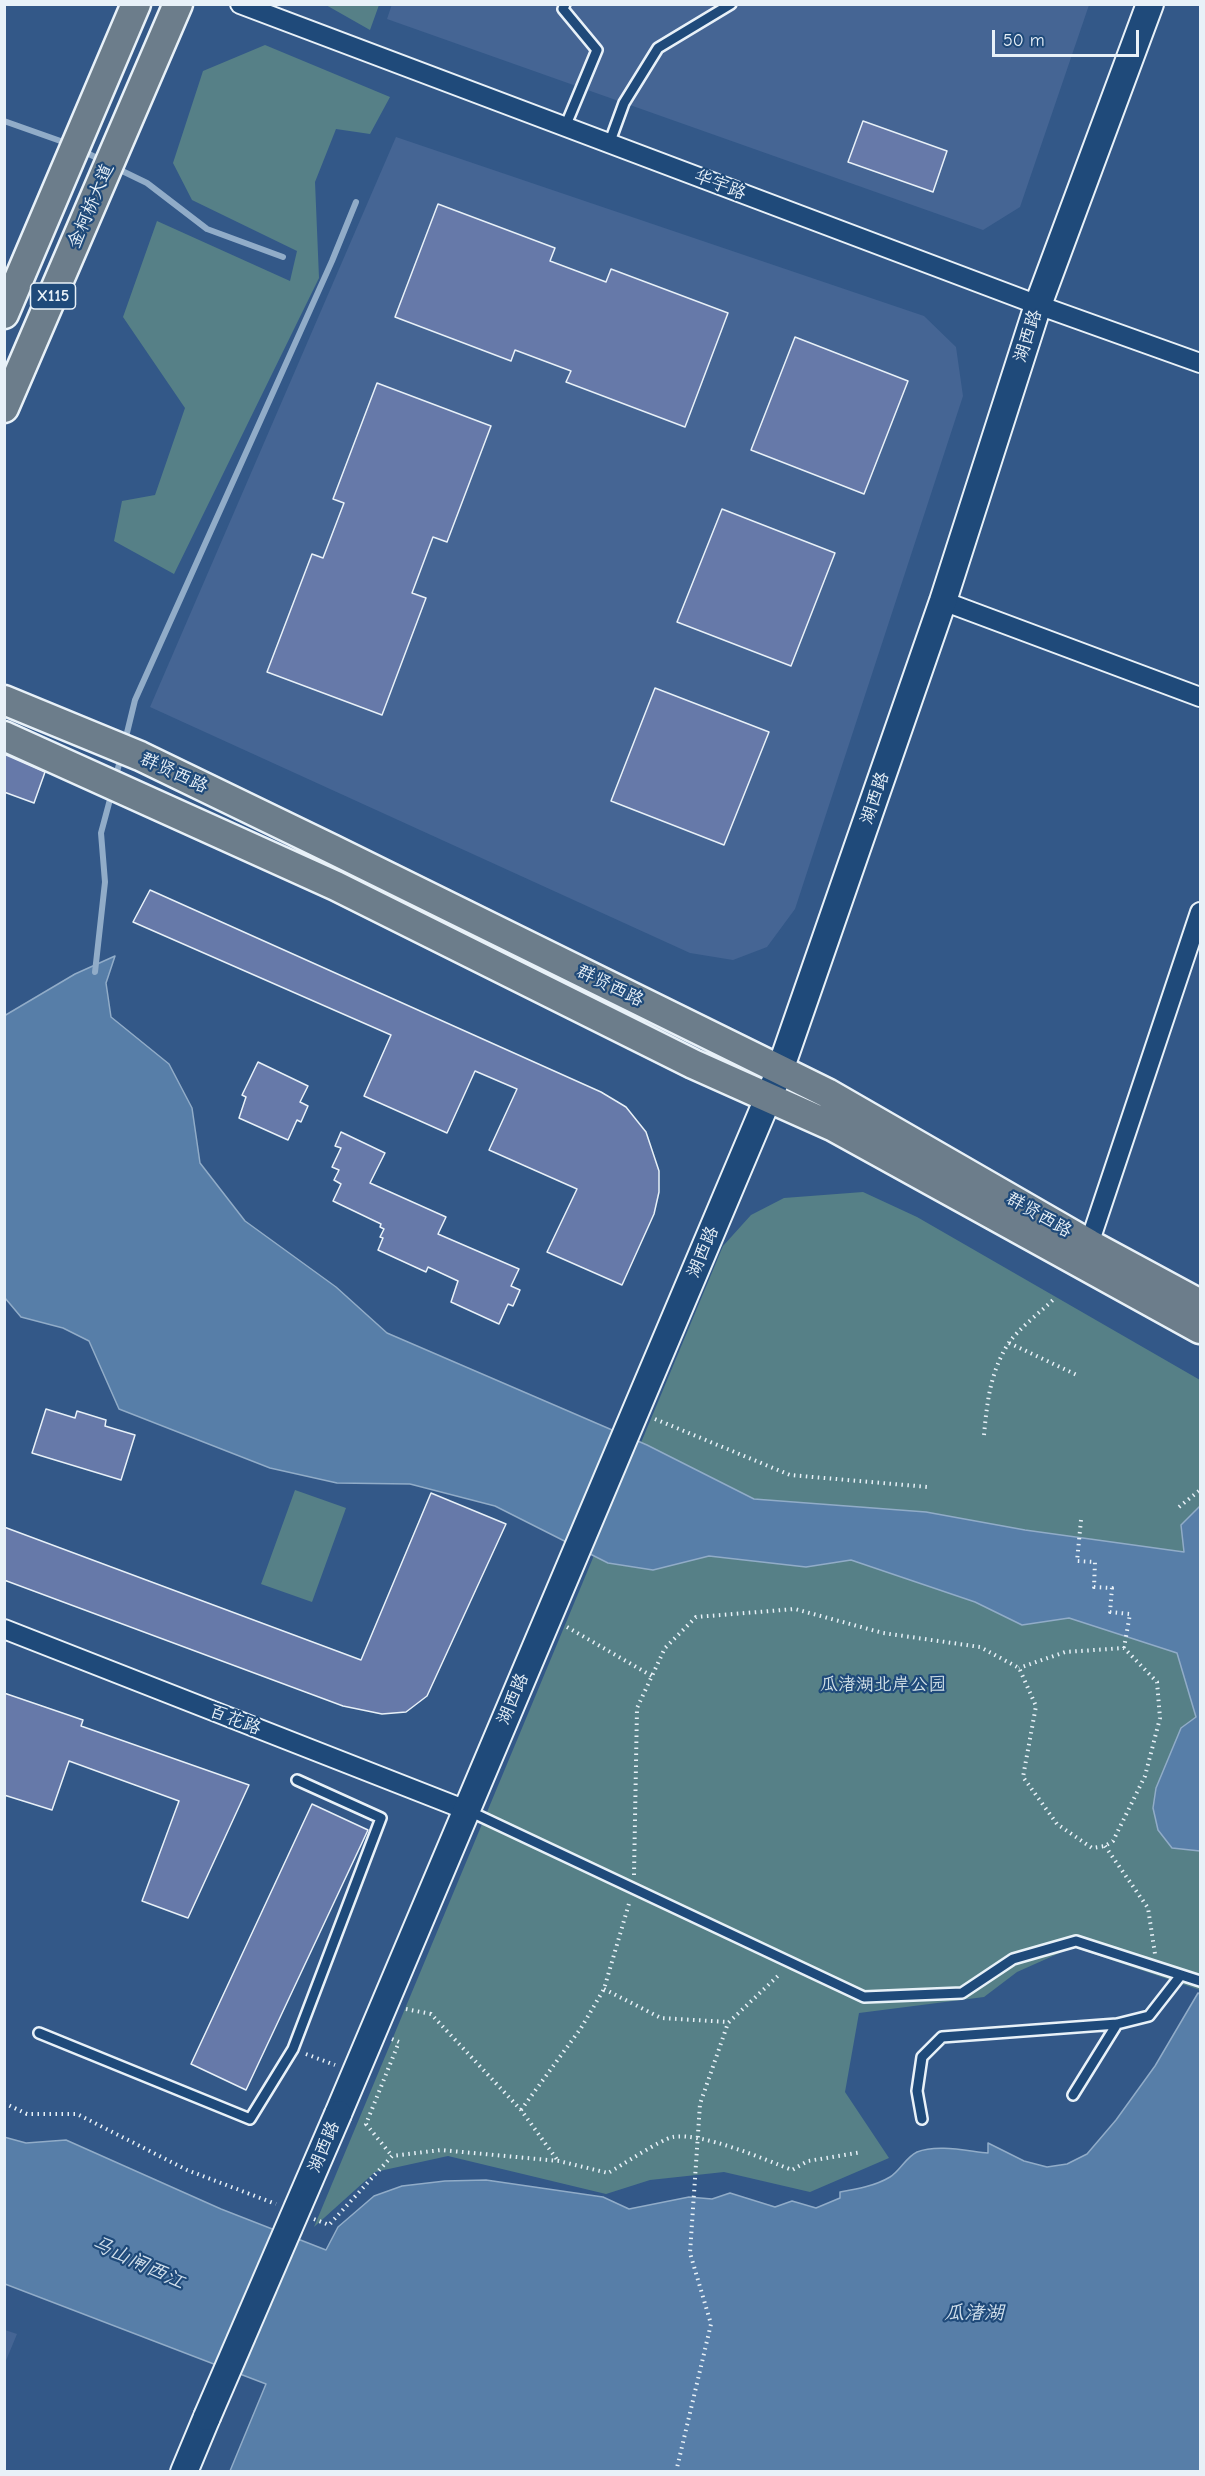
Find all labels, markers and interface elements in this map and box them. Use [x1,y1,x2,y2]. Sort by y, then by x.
scale bar [995,18,1142,56]
text: 50 m [1003,30,1045,51]
street label: 金柯桥大道 [63,160,119,252]
street label: 华宇路 [691,165,749,205]
road number: X115 [31,283,76,309]
street label: 湖西路 [1009,307,1047,365]
street label: 群贤西路 [137,748,211,798]
street label: 湖西路 [856,769,894,827]
street label: 群贤西路 [573,961,647,1011]
street label: 群贤西路 [1002,1188,1076,1242]
street label: 湖西路 [683,1223,723,1281]
street label: 湖西路 [493,1670,533,1728]
park label: 瓜渚湖北岸公园 [820,1674,946,1696]
street label: 百花路 [206,1700,264,1740]
street label: 湖西路 [304,2118,344,2176]
water label: 马山闸西江 [88,2231,188,2295]
water label: 瓜渚湖 [944,2301,1004,2325]

